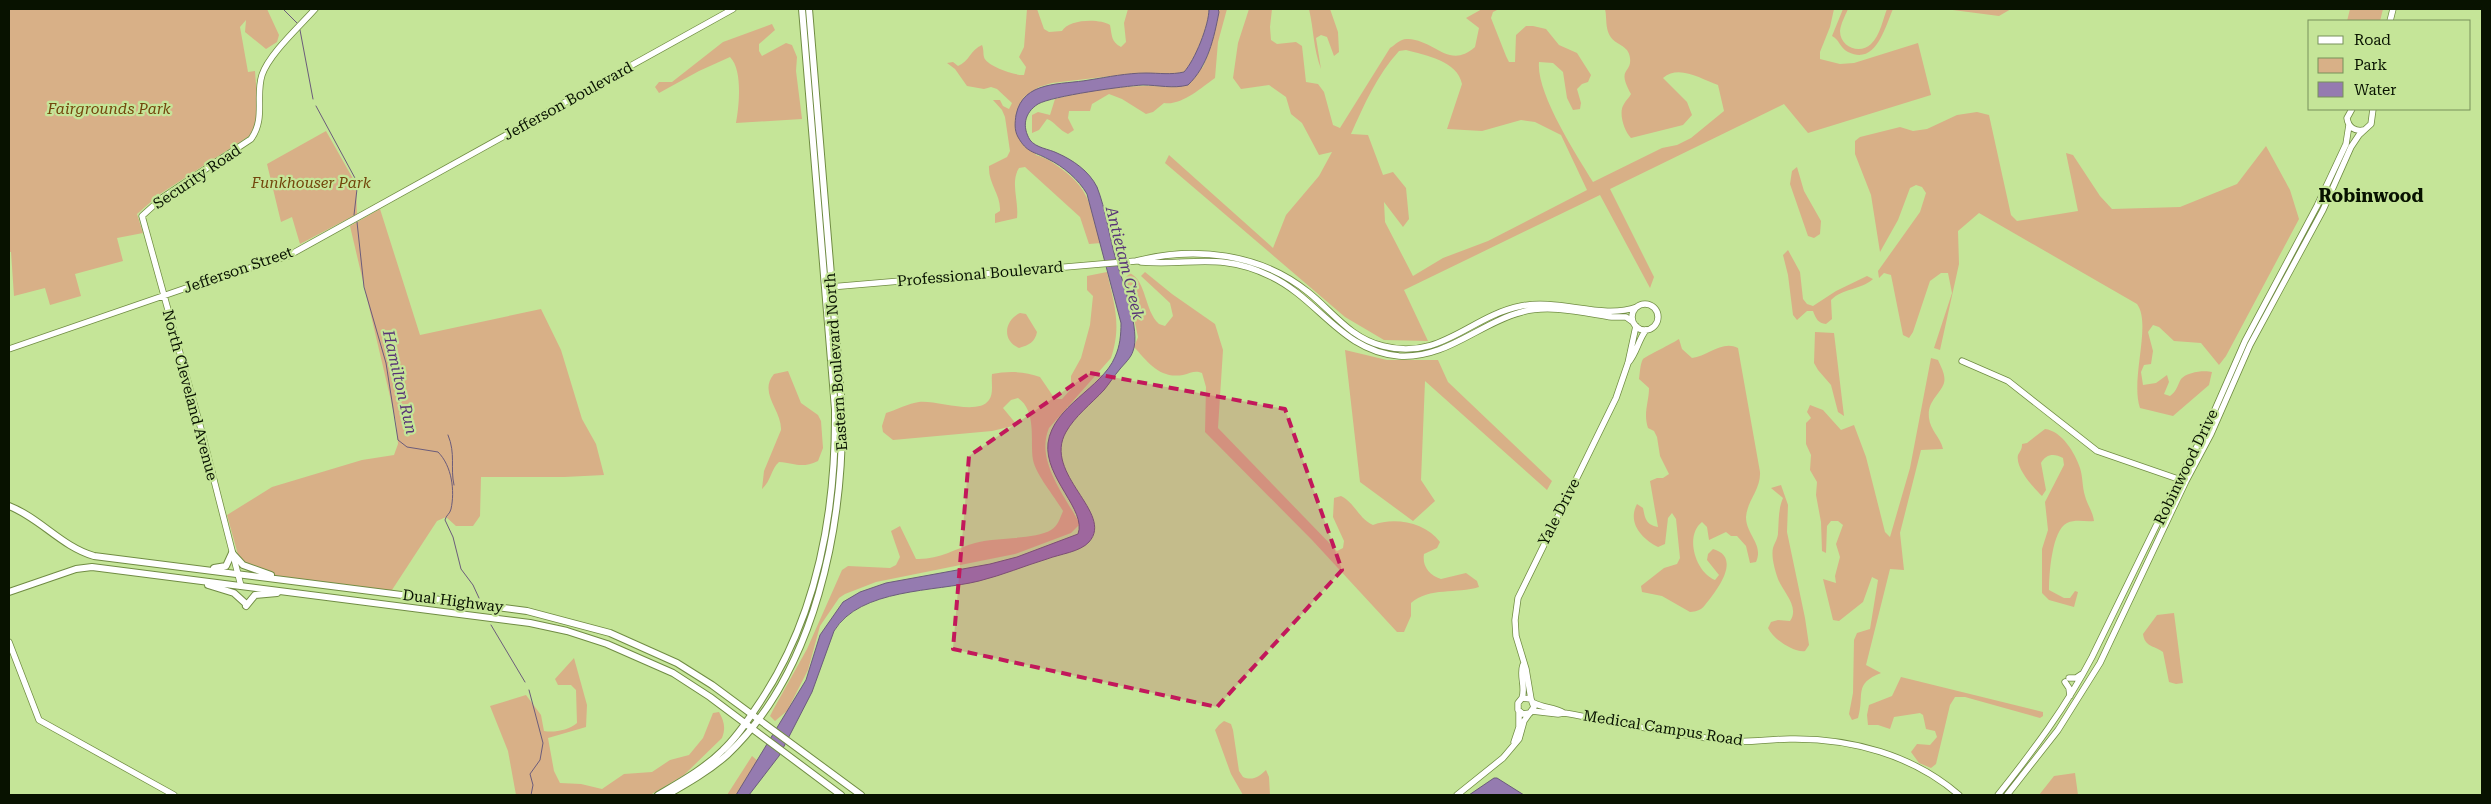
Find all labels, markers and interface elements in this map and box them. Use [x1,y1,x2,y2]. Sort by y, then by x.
legend [2308,20,2471,110]
text: Road [2354,31,2391,49]
text: Park [2354,56,2388,74]
street label: Jefferson Boulevard [500,58,636,144]
text: Water [2354,81,2396,99]
park label: Fairgrounds Park [46,100,172,118]
street label: Security Road [150,141,245,213]
park label: Funkhouser Park [250,174,372,192]
district label: Robinwood [2319,185,2423,206]
water label: Antietam Creek [1102,204,1148,322]
street label: Jefferson Street [181,243,295,297]
street label: Professional Boulevard [896,258,1064,290]
street label: Eastern Boulevard North [821,272,851,452]
street label: North Cleveland Avenue [159,308,221,482]
water label: Hamilton Run [379,327,421,436]
street label: Robinwood Drive [2150,406,2222,528]
street label: Yale Drive [1534,475,1584,549]
street label: Dual Highway [401,586,505,616]
street label: Medical Campus Road [1582,706,1744,750]

